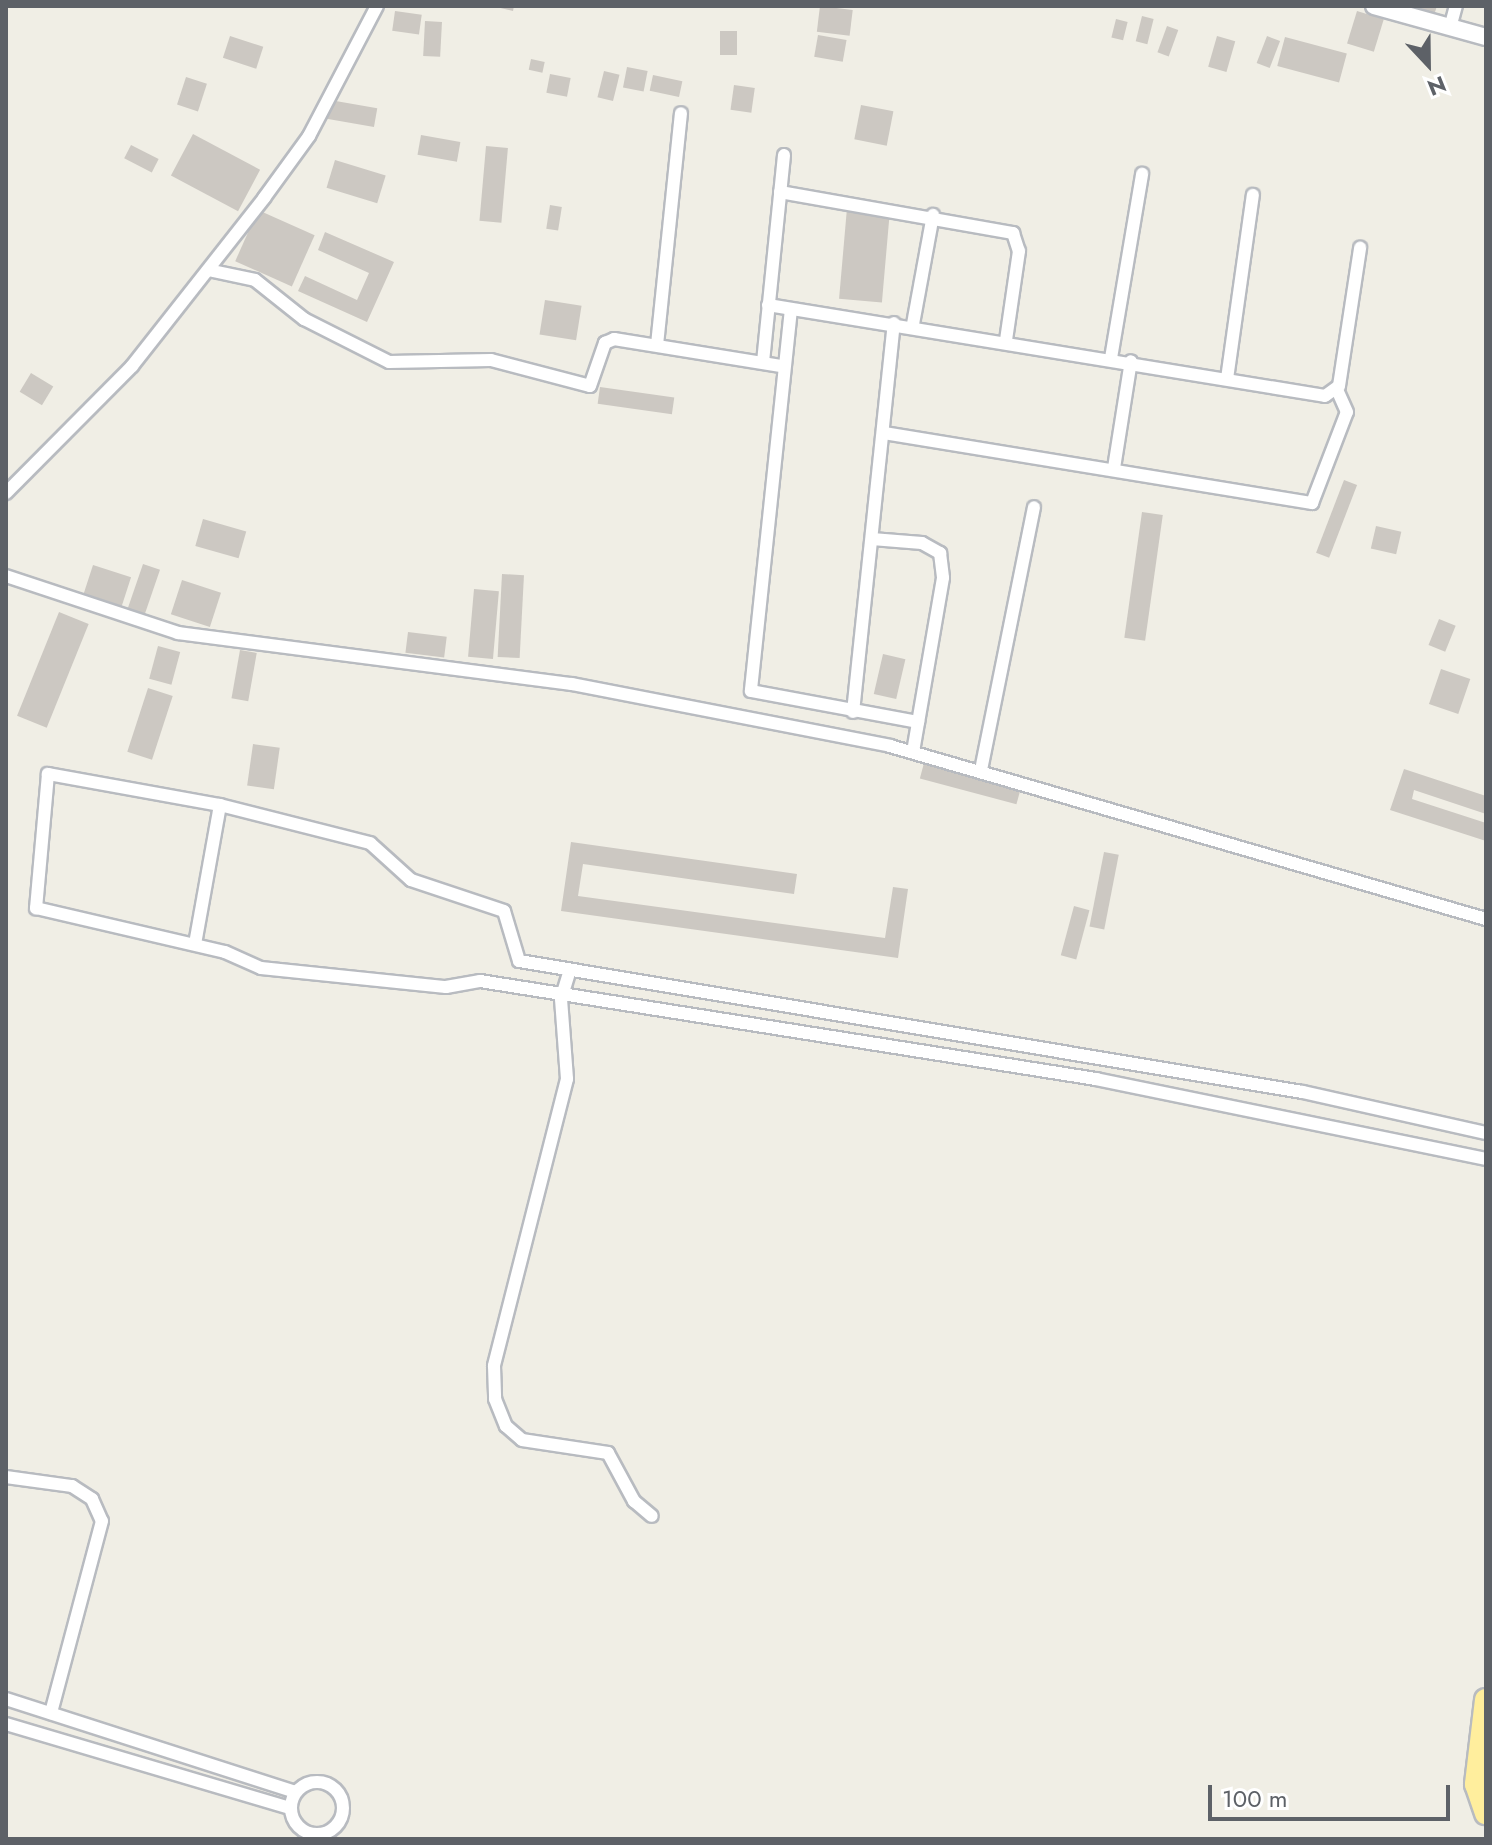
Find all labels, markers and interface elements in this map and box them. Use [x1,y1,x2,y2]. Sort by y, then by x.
north arrow [1388,24,1468,104]
text: N [1423,68,1451,104]
scale bar [1212,1769,1454,1819]
text: 100 m [1222,1781,1288,1816]

